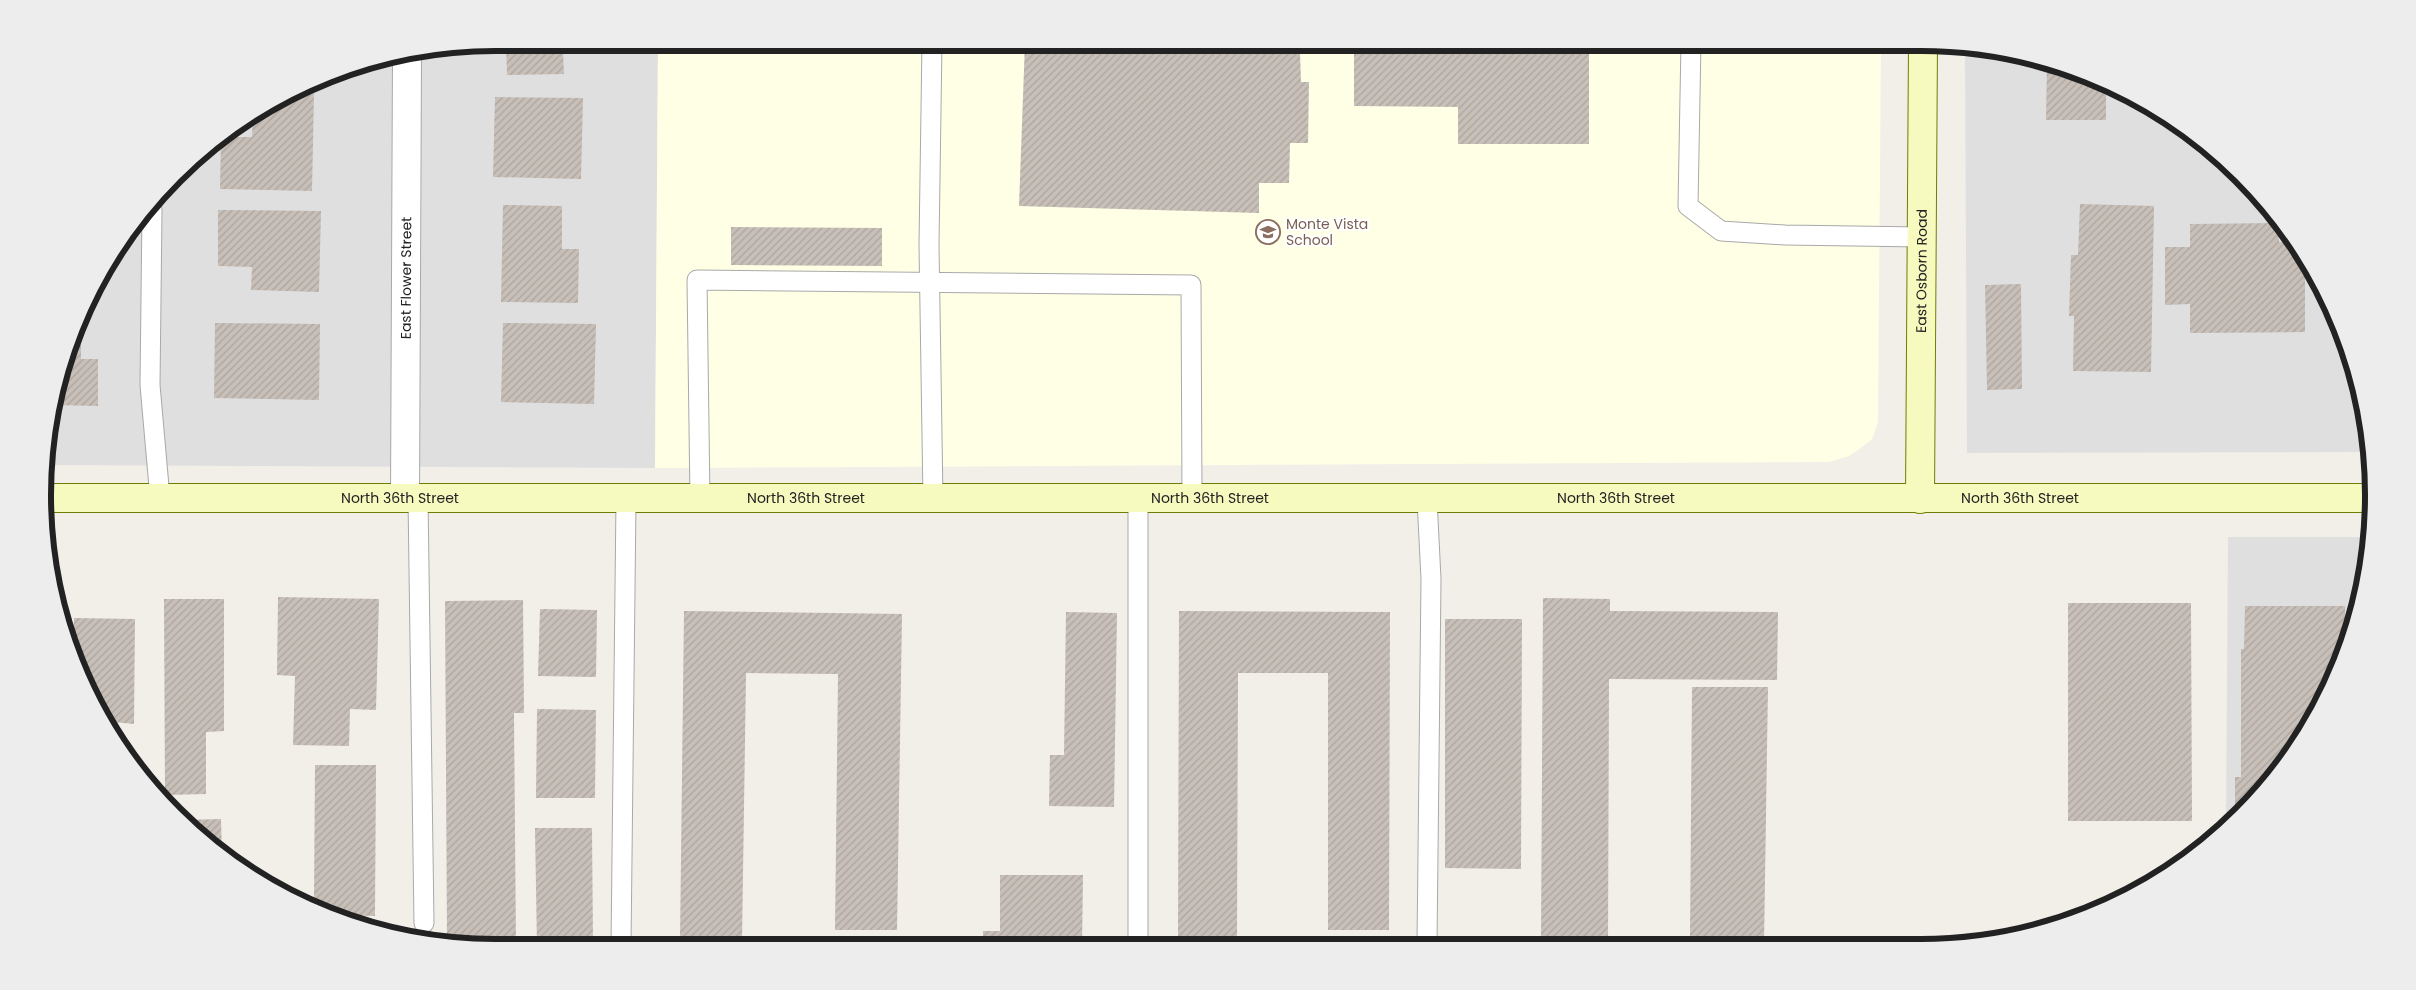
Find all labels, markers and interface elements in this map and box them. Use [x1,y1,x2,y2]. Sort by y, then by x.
street label: East Osborn Road [1911,209,1932,333]
place label: Monte Vista School [1286,214,1368,250]
street label: East Flower Street [396,217,416,339]
school or university icon: Monte Vista School [1255,219,1281,245]
street label: North 36th Street [341,488,459,508]
street label: North 36th Street [747,488,865,508]
street label: North 36th Street [1151,488,1269,508]
street label: North 36th Street [1557,488,1675,508]
street label: North 36th Street [1961,488,2079,508]

